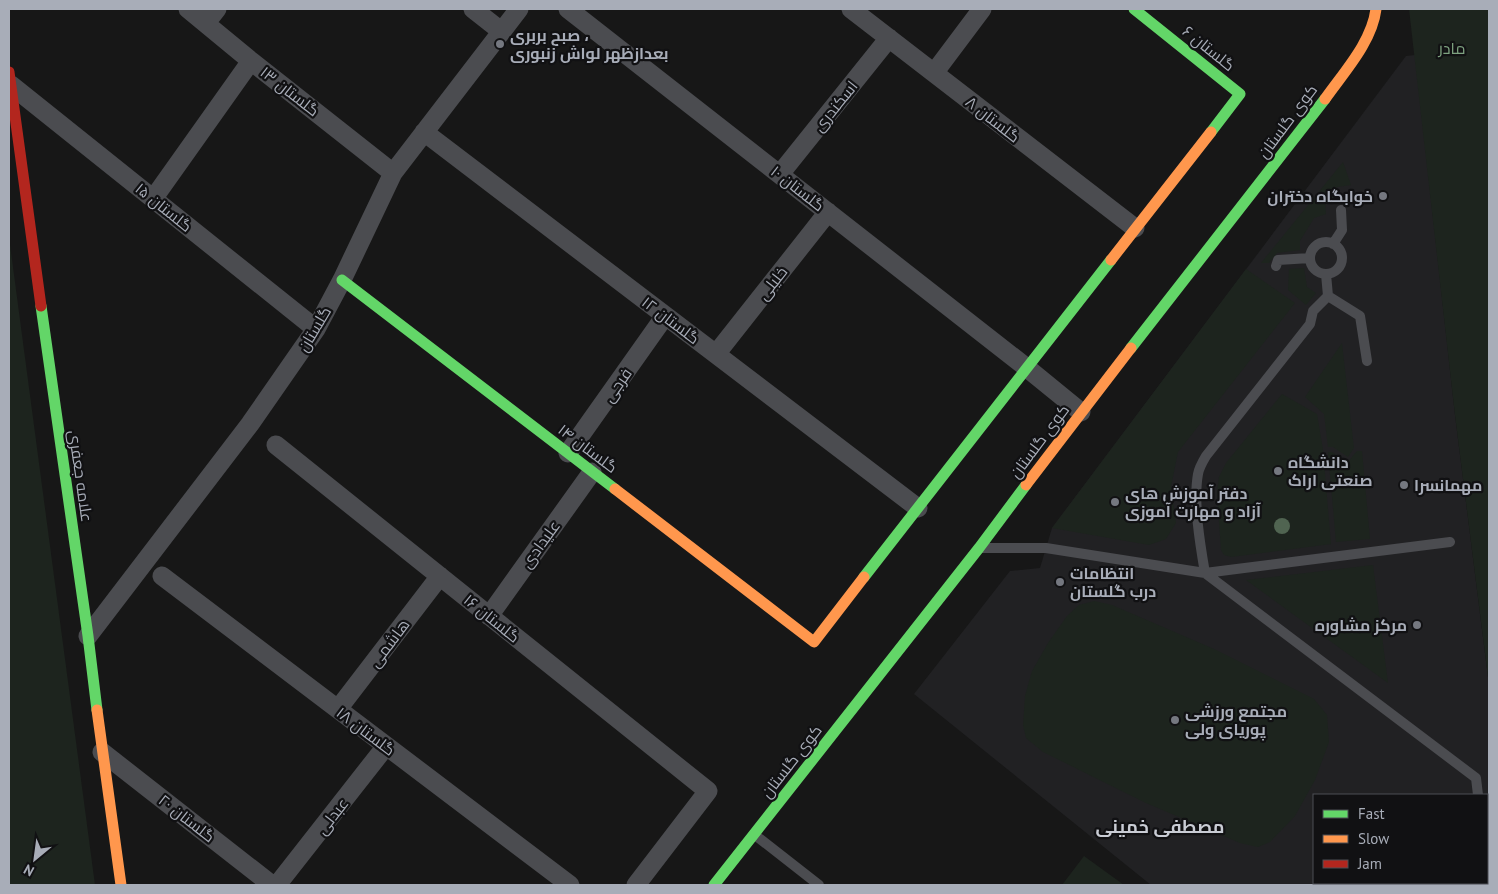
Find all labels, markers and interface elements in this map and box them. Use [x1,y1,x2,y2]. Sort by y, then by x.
street label: گلستان ۶ [1178,21,1239,76]
place label: صبح بربری ، بعدازظهر لواش زنبوری [510,25,669,63]
marker: صبح بربری ، بعدازظهر لواش زنبوری [494,38,506,50]
park label: مادر [1438,38,1465,58]
street label: گلستان ۱۳ [256,62,324,121]
street label: اسکندری [808,76,862,136]
street label: کوی گلستان [1253,80,1322,163]
street label: گلستان ۸ [961,91,1024,147]
street label: گلستان ۱۰ [766,161,829,216]
street label: گلستان ۱۵ [131,178,197,237]
place label: خوابگاه دختران [1267,186,1373,206]
marker: خوابگاه دختران [1377,190,1389,202]
street label: خلیلی [753,262,792,305]
street label: گلستان ۱۲ [638,292,704,349]
street label: گلستان [293,303,336,356]
street label: فرجی [598,364,637,407]
street label: کوی گلستان [1005,400,1074,483]
street label: گلستان ۱۴ [554,419,622,478]
street label: علامه جعفری [64,429,97,523]
place label: دانشگاه صنعتی اراک [1288,452,1372,490]
marker: دانشگاه صنعتی اراک [1272,465,1284,477]
place label: مهمانسرا [1414,475,1482,495]
marker: مهمانسرا [1398,479,1410,491]
place label: دفتر آموزش های آزاد و مهارت آموزی [1125,483,1261,521]
marker: دفتر آموزش های آزاد و مهارت آموزی [1109,496,1121,508]
street label: علیدادی [516,516,565,572]
place label: انتظامات درب گلستان [1070,563,1156,601]
marker: انتظامات درب گلستان [1054,576,1066,588]
street label: گلستان ۱۶ [459,589,524,647]
street label: هاشمی [364,615,415,672]
place label: مرکز مشاوره [1315,615,1407,635]
marker: مرکز مشاوره [1411,619,1423,631]
place label: مجتمع ورزشی پوریای ولی [1185,701,1287,741]
street label: گلستان ۱۸ [332,702,399,760]
marker: مجتمع ورزشی پوریای ولی [1169,714,1181,726]
street label: کوی گلستان [756,720,827,802]
street label: گلستان ۲۰ [154,790,219,847]
street label: عبدلی [311,794,353,839]
legend [1313,794,1488,884]
text: Fast [1358,804,1385,823]
district label: مصطفی خمینی [1095,815,1225,838]
text: Slow [1358,829,1389,848]
north arrow [10,834,60,884]
text: Jam [1357,854,1382,873]
text: N [20,860,37,880]

